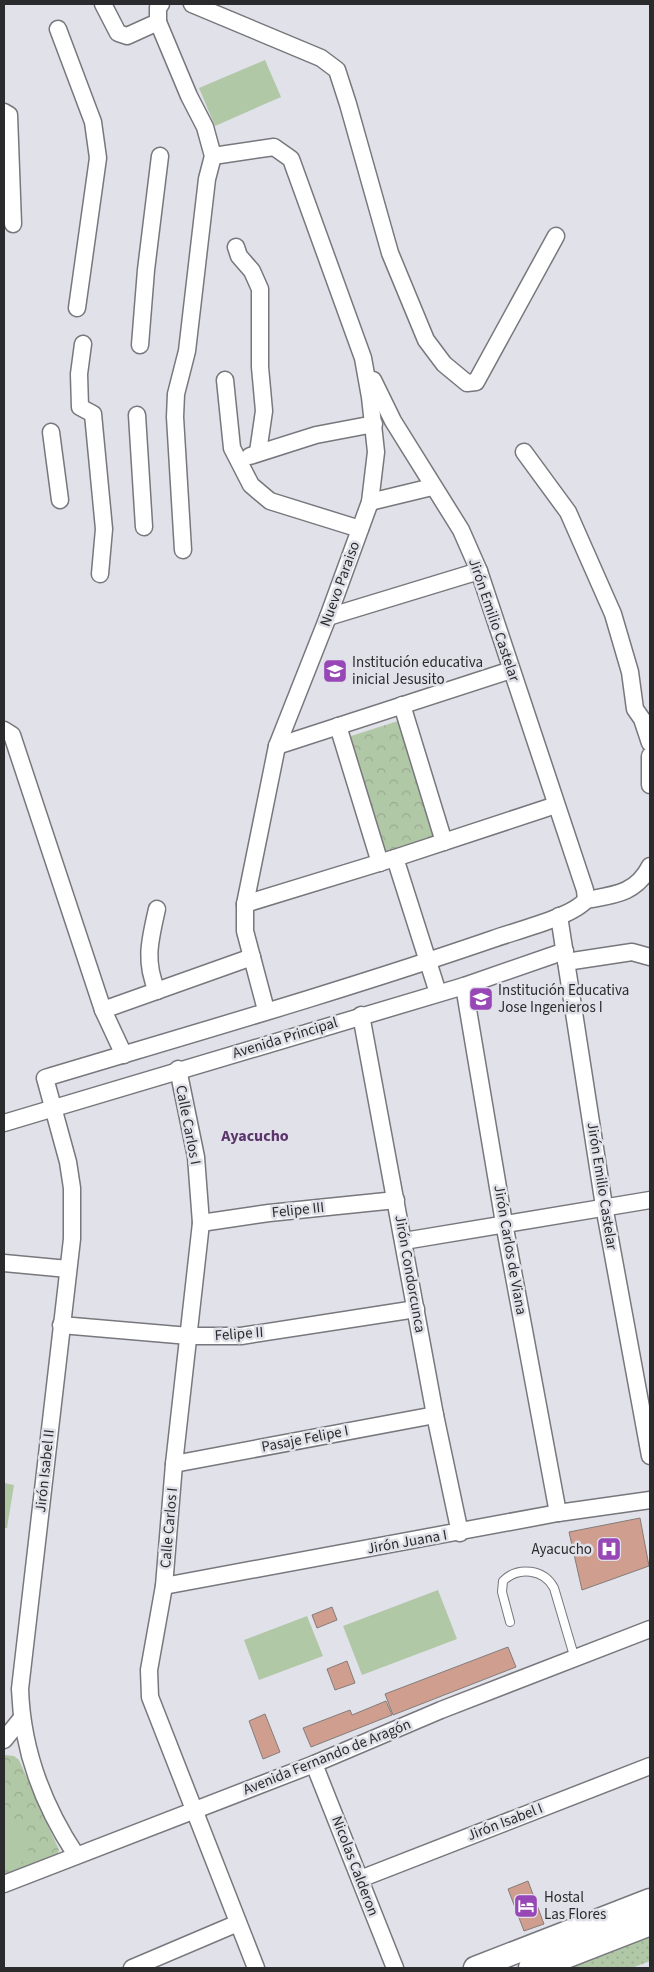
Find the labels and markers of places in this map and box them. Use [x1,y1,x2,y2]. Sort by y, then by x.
place label: Institución educativa inicial Jesusito [352,652,483,690]
school or university icon: Institución educativa inicial Jesusito [322,658,348,684]
place label: Institución Educativa Jose Ingenieros I [498,980,629,1018]
school or university icon: Institución Educativa Jose Ingenieros I [468,986,494,1012]
hospital icon: Ayacucho [596,1536,622,1562]
place label: Ayacucho [532,1539,592,1560]
place label: Hostal Las Flores [544,1887,606,1925]
hotel icon: Hostal Las Flores [513,1893,539,1919]

